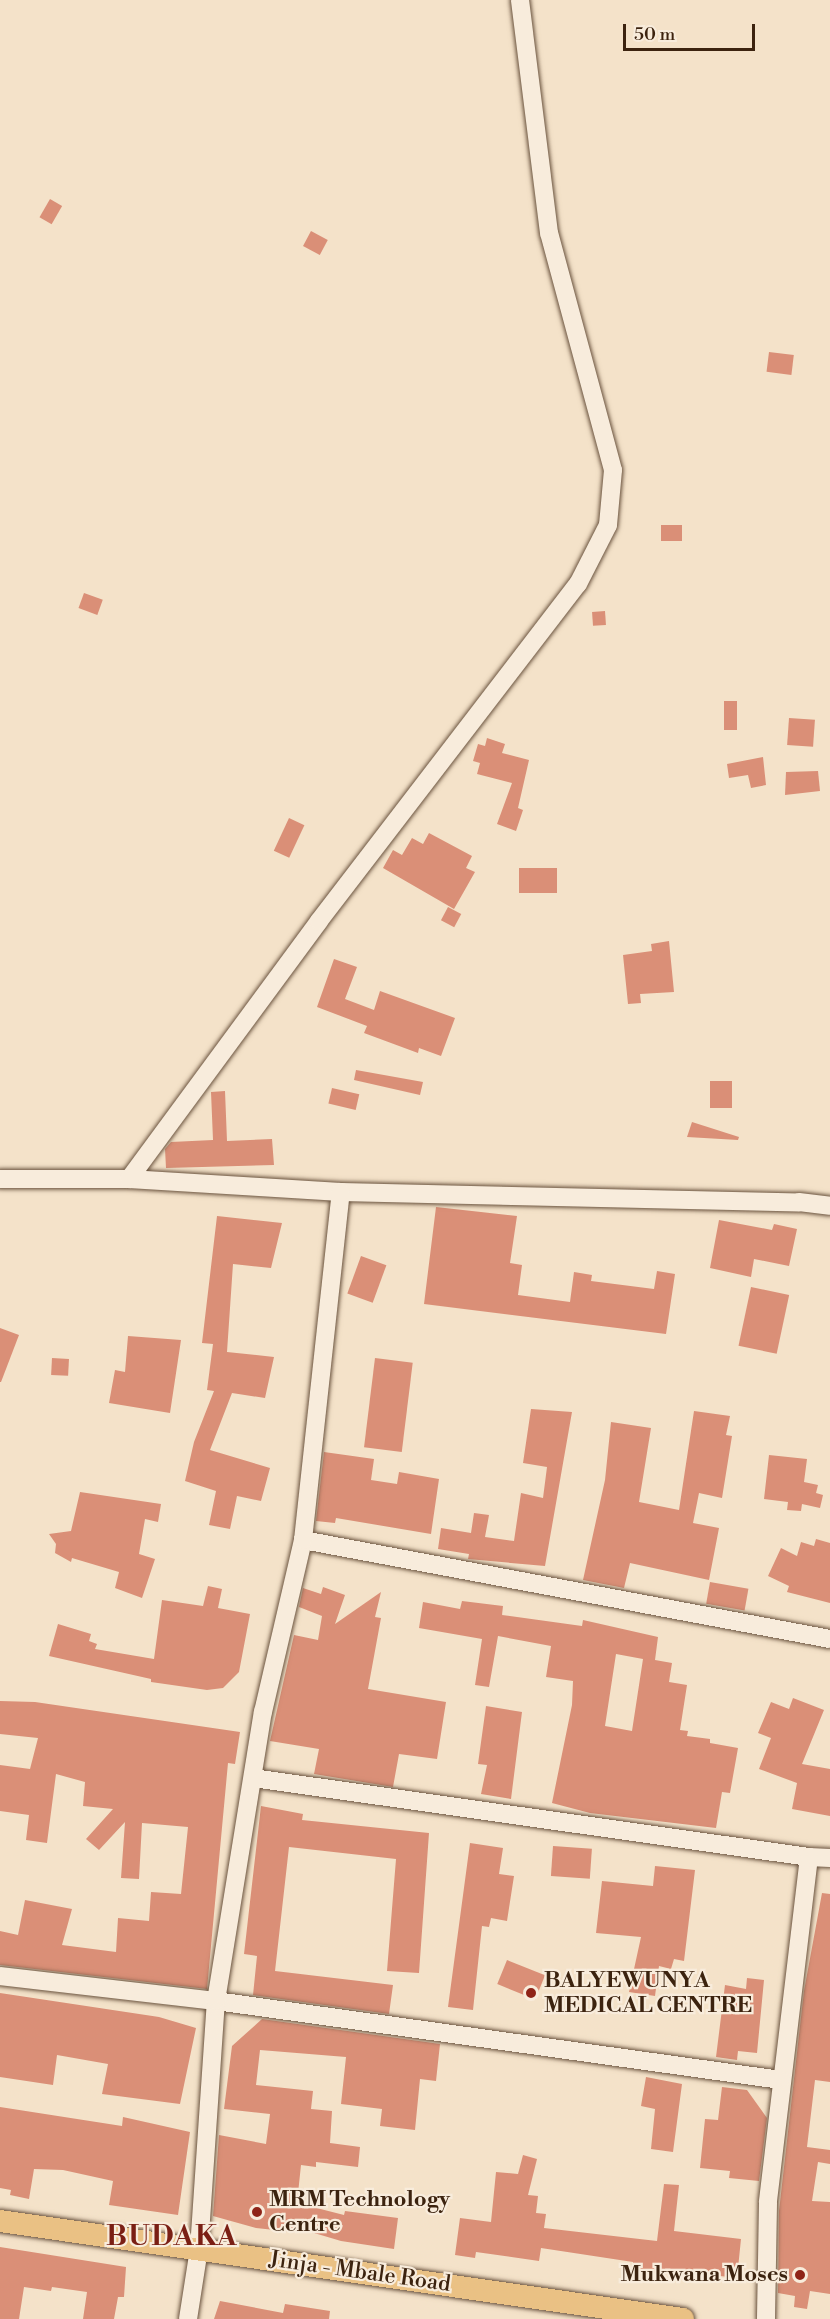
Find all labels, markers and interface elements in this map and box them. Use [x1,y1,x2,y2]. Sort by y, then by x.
scale bar [626,12,758,50]
text: 50 m [634,23,675,46]
place label: BALYEWUNYA MEDICAL CENTRE [544,1967,752,2018]
marker: BALYEWUNYA MEDICAL CENTRE [522,1984,540,2002]
place label: MRM Technology Centre [269,2186,450,2238]
marker: MRM Technology Centre [250,2205,264,2219]
district label: BUDAKA [106,2220,238,2254]
street label: Jinja - Mbale Road [268,2246,452,2298]
place label: Mukwana Moses [620,2262,788,2288]
marker: Mukwana Moses [793,2268,807,2282]

